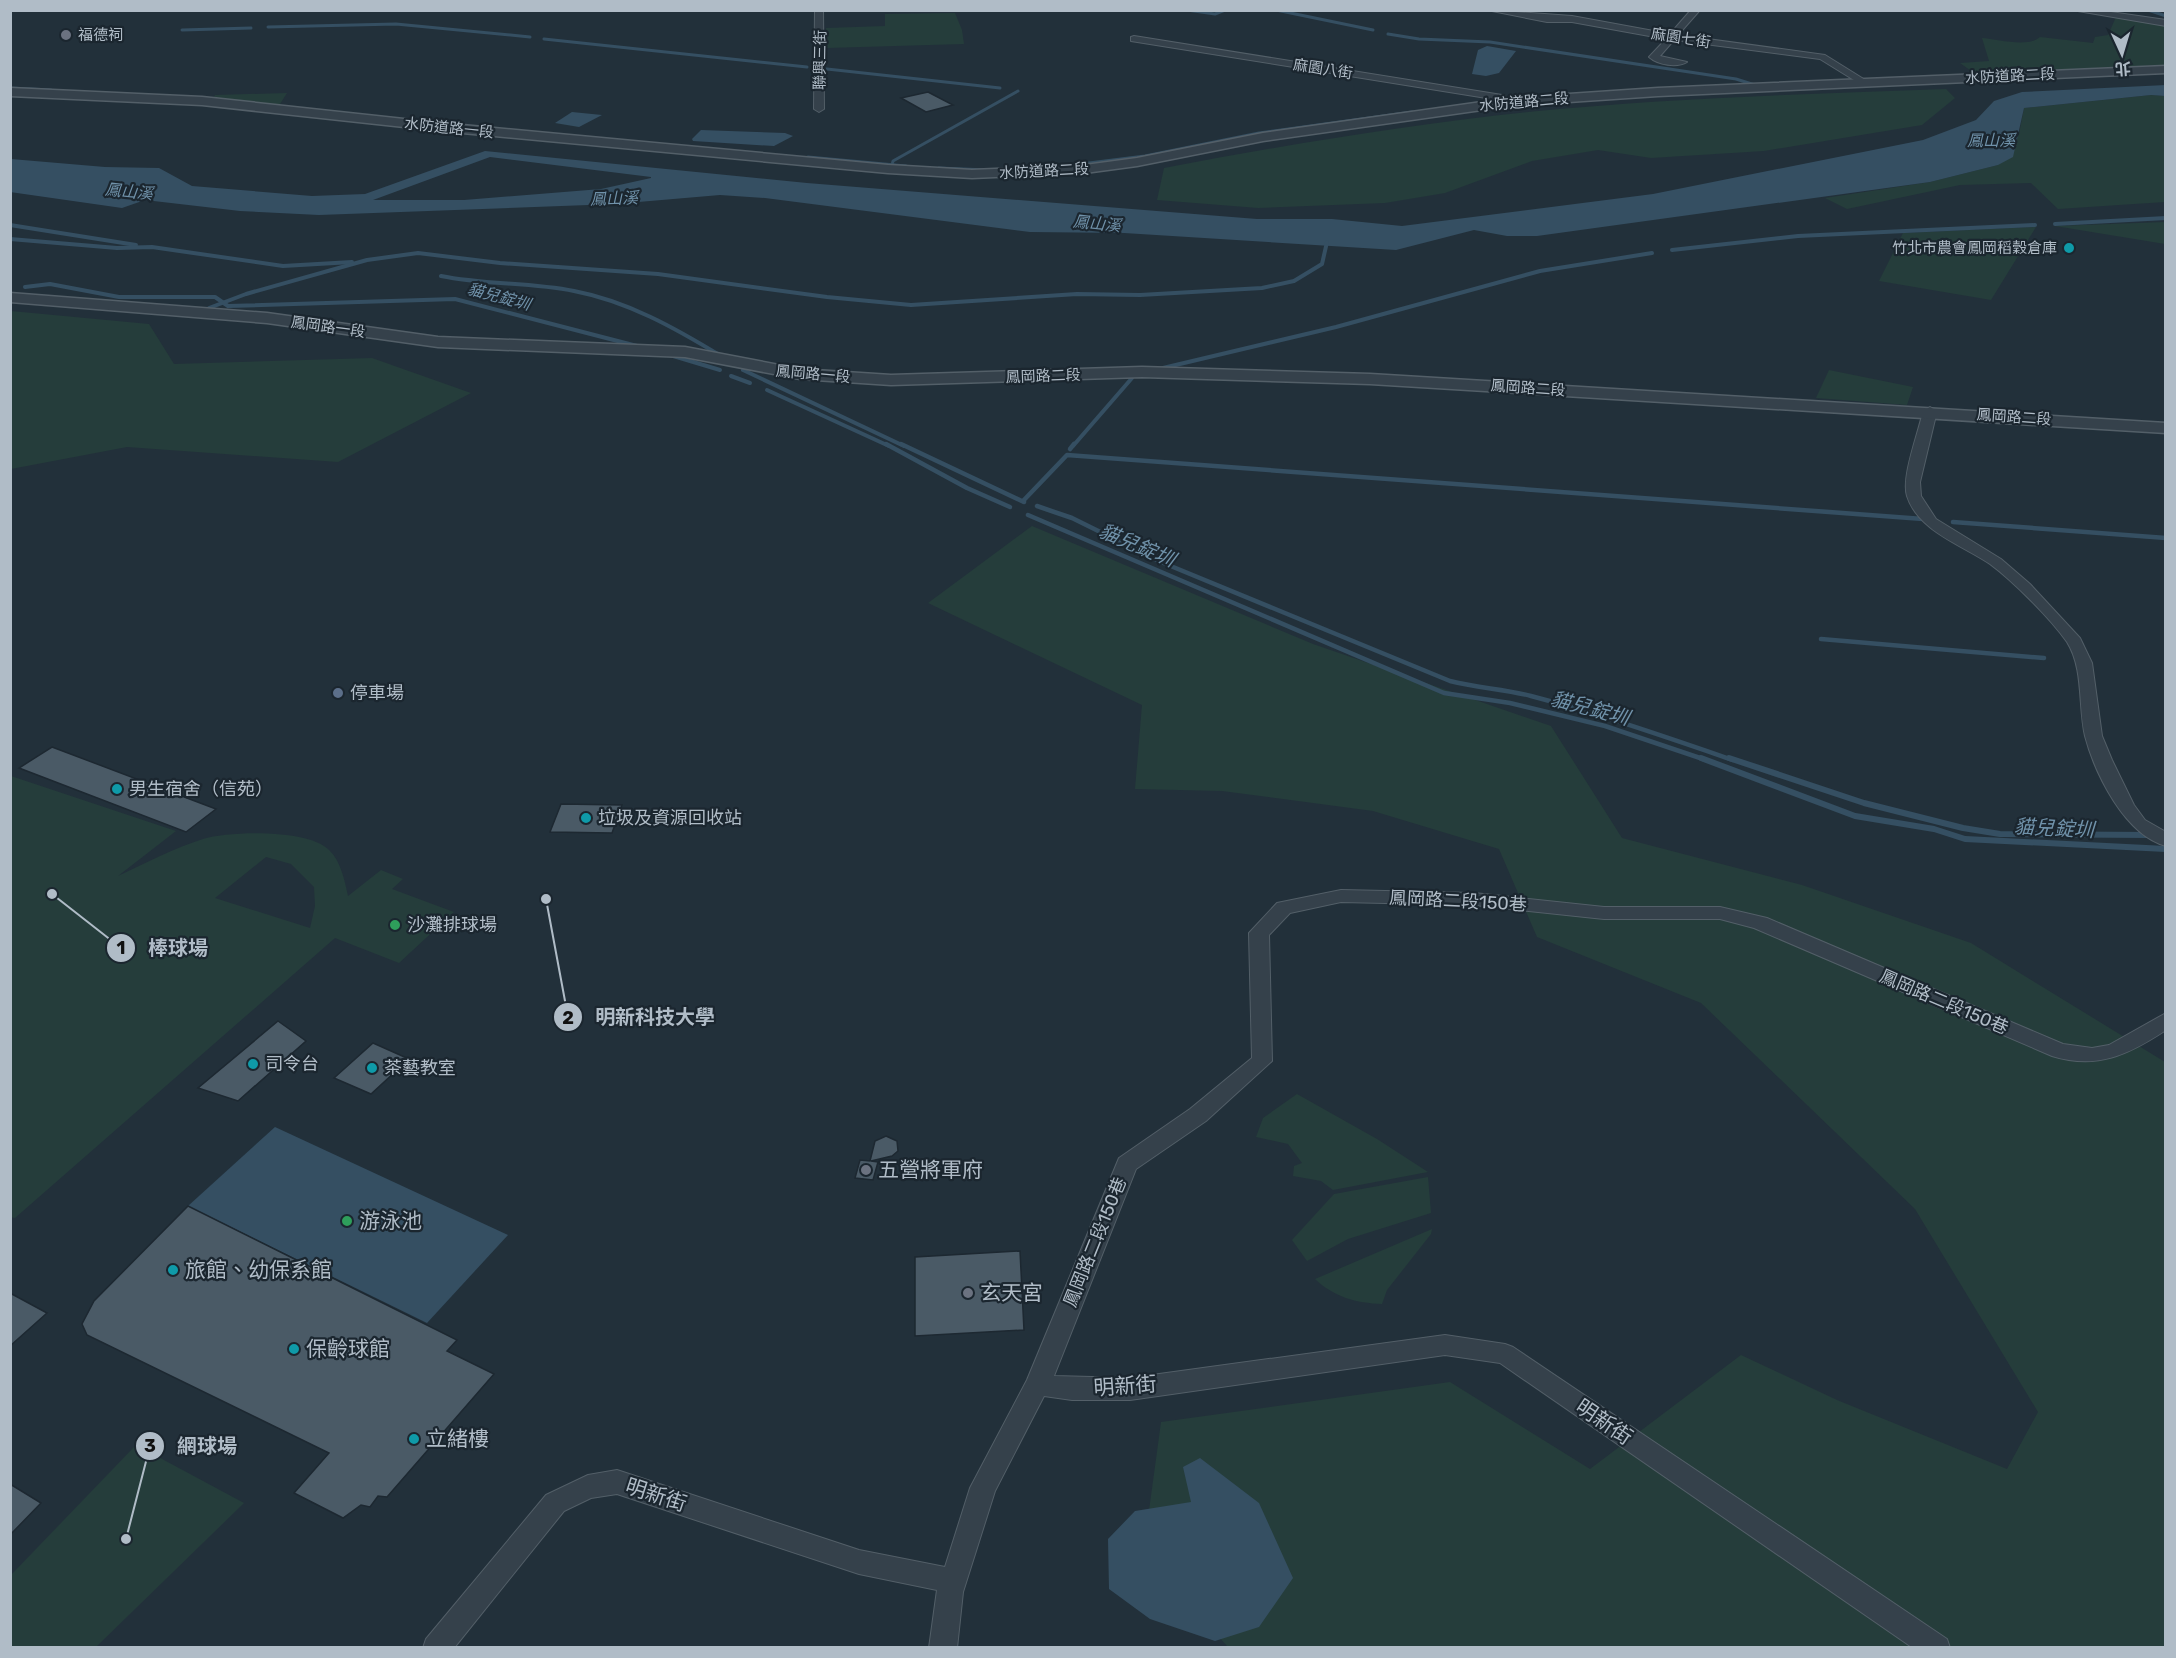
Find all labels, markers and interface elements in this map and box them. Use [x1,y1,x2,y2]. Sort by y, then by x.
street label: 麻園七街 [1650,24,1712,52]
north arrow [2092,24,2152,84]
place label: 福德祠 [78,26,123,44]
marker: 福德祠 [59,28,73,42]
street label: 聯興三街 [810,30,830,90]
street label: 麻園八街 [1292,55,1354,83]
text: 北 [2114,58,2132,79]
street label: 水防道路二段 [1965,65,2055,87]
street label: 水防道路二段 [1478,89,1570,115]
street label: 水防道路一段 [403,114,495,142]
water label: 鳳山溪 [1967,131,2017,150]
street label: 水防道路二段 [999,160,1089,182]
water label: 鳳山溪 [104,180,156,204]
water label: 鳳山溪 [590,188,640,209]
water label: 鳳山溪 [1072,212,1124,236]
place label: 竹北市農會鳳岡稻穀倉庫 [1892,239,2057,257]
marker: 竹北市農會鳳岡稻穀倉庫 [2062,241,2076,255]
water label: 貓兒錠圳 [465,279,534,314]
street label: 鳳岡路一段 [290,313,366,341]
street label: 鳳岡路一段 [775,362,851,386]
street label: 鳳岡路二段 [1005,366,1081,386]
street label: 鳳岡路二段 [1490,376,1566,400]
street label: 鳳岡路二段 [1976,405,2052,429]
water label: 貓兒錠圳 [1095,518,1181,573]
place label: 停車場 [350,682,404,704]
marker: 停車場 [331,686,345,700]
water label: 貓兒錠圳 [1548,686,1635,731]
place label: 男生宿舍（信苑） [129,778,273,800]
marker: 男生宿舍（信苑） [110,782,124,796]
place label: 垃圾及資源回收站 [598,807,742,829]
marker: 垃圾及資源回收站 [579,811,593,825]
water label: 貓兒錠圳 [2013,814,2098,842]
street label: 鳳岡路二段150巷 [1389,886,1527,916]
place label: 沙灘排球場 [407,914,497,936]
marker: 沙灘排球場 [388,918,402,932]
callout: 棒球場 [106,929,220,967]
text: 棒球場 [148,936,208,960]
text: 1 [117,937,125,959]
street label: 鳳岡路二段150巷 [1876,965,2012,1039]
callout: 明新科技大學 [553,998,727,1036]
text: 明新科技大學 [595,1005,715,1029]
text: 2 [562,1007,574,1029]
place label: 司令台 [265,1053,319,1075]
marker: 司令台 [246,1057,260,1071]
place label: 茶藝教室 [384,1057,456,1079]
marker: 茶藝教室 [365,1061,379,1075]
place label: 五營將軍府 [878,1157,983,1182]
marker: 五營將軍府 [859,1163,873,1177]
street label: 鳳岡路二段150巷 [1059,1174,1131,1310]
place label: 游泳池 [359,1208,422,1233]
marker: 游泳池 [340,1214,354,1228]
place label: 旅館、幼保系館 [185,1257,332,1282]
marker: 旅館、幼保系館 [166,1263,180,1277]
place label: 玄天宮 [980,1280,1043,1305]
marker: 玄天宮 [961,1286,975,1300]
place label: 保齡球館 [306,1336,390,1361]
marker: 保齡球館 [287,1342,301,1356]
street label: 明新街 [1093,1371,1157,1400]
street label: 明新街 [1571,1394,1637,1450]
place label: 立緒樓 [426,1426,489,1451]
callout: 網球場 [135,1427,249,1465]
marker: 立緒樓 [407,1432,421,1446]
text: 網球場 [177,1434,237,1458]
text: 3 [144,1435,156,1457]
street label: 明新街 [622,1473,690,1516]

